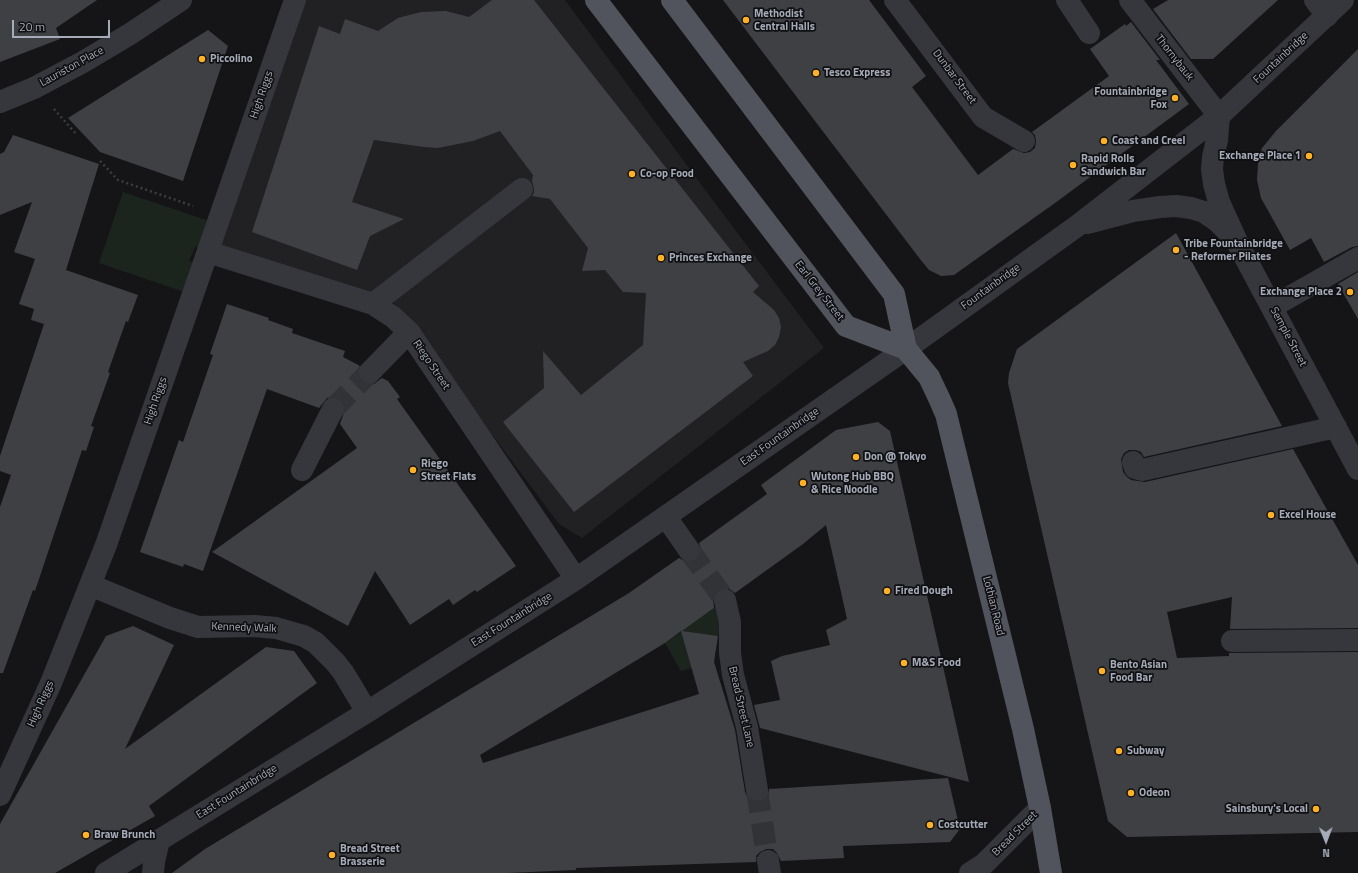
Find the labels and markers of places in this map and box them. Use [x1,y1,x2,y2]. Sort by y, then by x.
place label: Methodist Central Halls [754,7,815,33]
marker: Methodist Central Halls [741,15,751,25]
place label: Piccolino [210,52,253,66]
marker: Piccolino [197,54,207,64]
place label: Tesco Express [824,66,890,80]
marker: Tesco Express [811,68,821,78]
place label: Fountainbridge Fox [1094,85,1167,111]
marker: Fountainbridge Fox [1170,93,1180,103]
place label: Coast and Creel [1112,134,1185,148]
marker: Coast and Creel [1099,136,1109,146]
place label: Exchange Place 1 [1219,149,1301,163]
marker: Exchange Place 1 [1304,151,1314,161]
place label: Rapid Rolls Sandwich Bar [1081,152,1146,178]
marker: Rapid Rolls Sandwich Bar [1068,160,1078,170]
place label: Co-op Food [640,167,694,181]
marker: Co-op Food [627,169,637,179]
place label: Tribe Fountainbridge - Reformer Pilates [1184,237,1283,263]
marker: Tribe Fountainbridge - Reformer Pilates [1171,245,1181,255]
place label: Princes Exchange [669,251,752,265]
marker: Princes Exchange [656,253,666,263]
place label: Exchange Place 2 [1260,285,1342,299]
marker: Exchange Place 2 [1345,287,1355,297]
place label: Don @ Tokyo [864,450,926,464]
marker: Don @ Tokyo [851,452,861,462]
place label: Riego Street Flats [421,457,476,483]
marker: Riego Street Flats [408,465,418,475]
place label: Wutong Hub BBQ & Rice Noodle [811,470,894,496]
marker: Wutong Hub BBQ & Rice Noodle [798,478,808,488]
place label: Excel House [1279,508,1336,522]
marker: Excel House [1266,510,1276,520]
place label: Fired Dough [895,584,953,598]
marker: Fired Dough [882,586,892,596]
place label: M&S Food [912,656,961,670]
marker: M&S Food [899,658,909,668]
place label: Bento Asian Food Bar [1110,658,1167,684]
marker: Bento Asian Food Bar [1097,666,1107,676]
place label: Subway [1127,744,1165,758]
marker: Subway [1114,746,1124,756]
place label: Odeon [1139,786,1170,800]
marker: Odeon [1126,788,1136,798]
place label: Sainsbury's Local [1226,802,1308,816]
marker: Sainsbury's Local [1311,804,1321,814]
place label: Costcutter [938,818,988,832]
marker: Costcutter [925,820,935,830]
place label: Braw Brunch [94,828,155,842]
marker: Braw Brunch [81,830,91,840]
place label: Bread Street Brasserie [340,842,400,868]
marker: Bread Street Brasserie [327,850,337,860]

